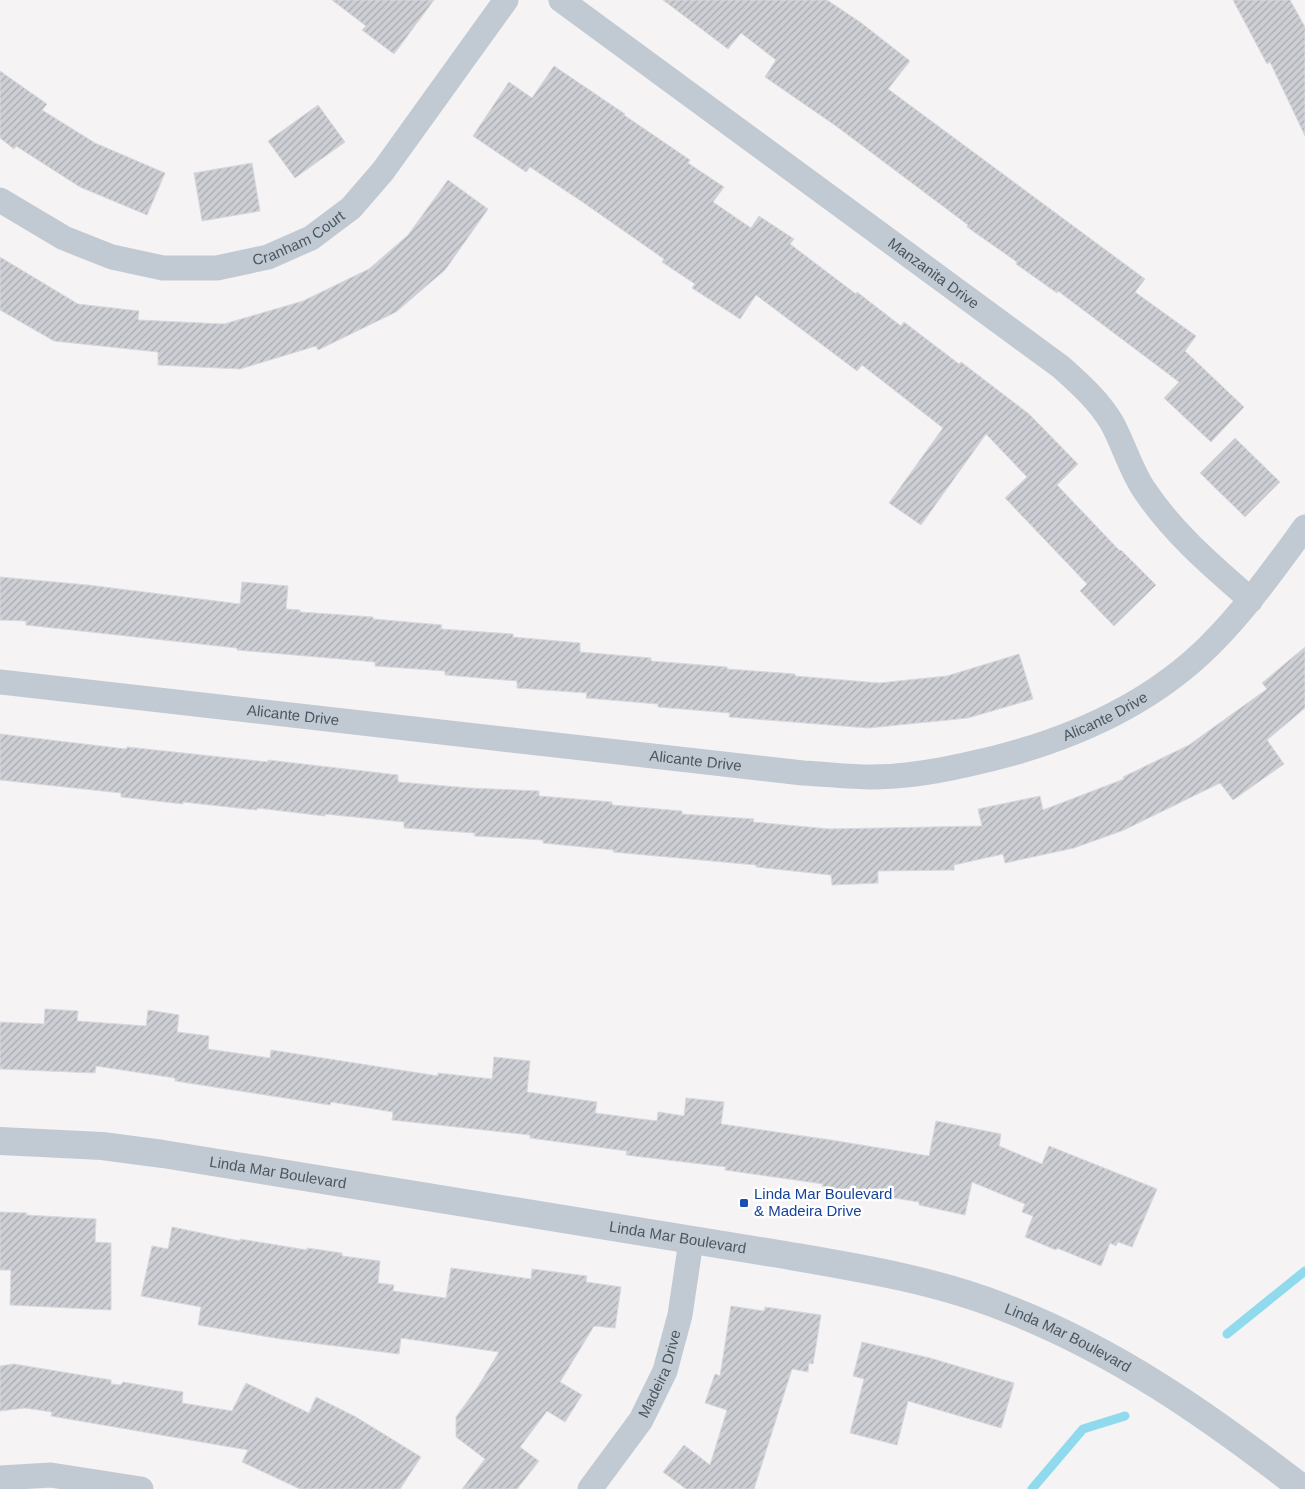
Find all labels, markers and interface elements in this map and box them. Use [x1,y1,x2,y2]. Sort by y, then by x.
street label: Cranham Court [251,206,348,268]
street label: Manzanita Drive [885,234,982,312]
street label: Alicante Drive [1060,688,1150,744]
street label: Alicante Drive [246,701,340,728]
street label: Alicante Drive [649,747,743,774]
street label: Linda Mar Boulevard [208,1153,348,1192]
place label: Linda Mar Boulevard & Madeira Drive [754,1185,892,1219]
marker: Linda Mar Boulevard & Madeira Drive [738,1197,750,1209]
street label: Linda Mar Boulevard [608,1218,747,1257]
street label: Linda Mar Boulevard [1002,1300,1134,1375]
street label: Madeira Drive [634,1328,684,1420]

